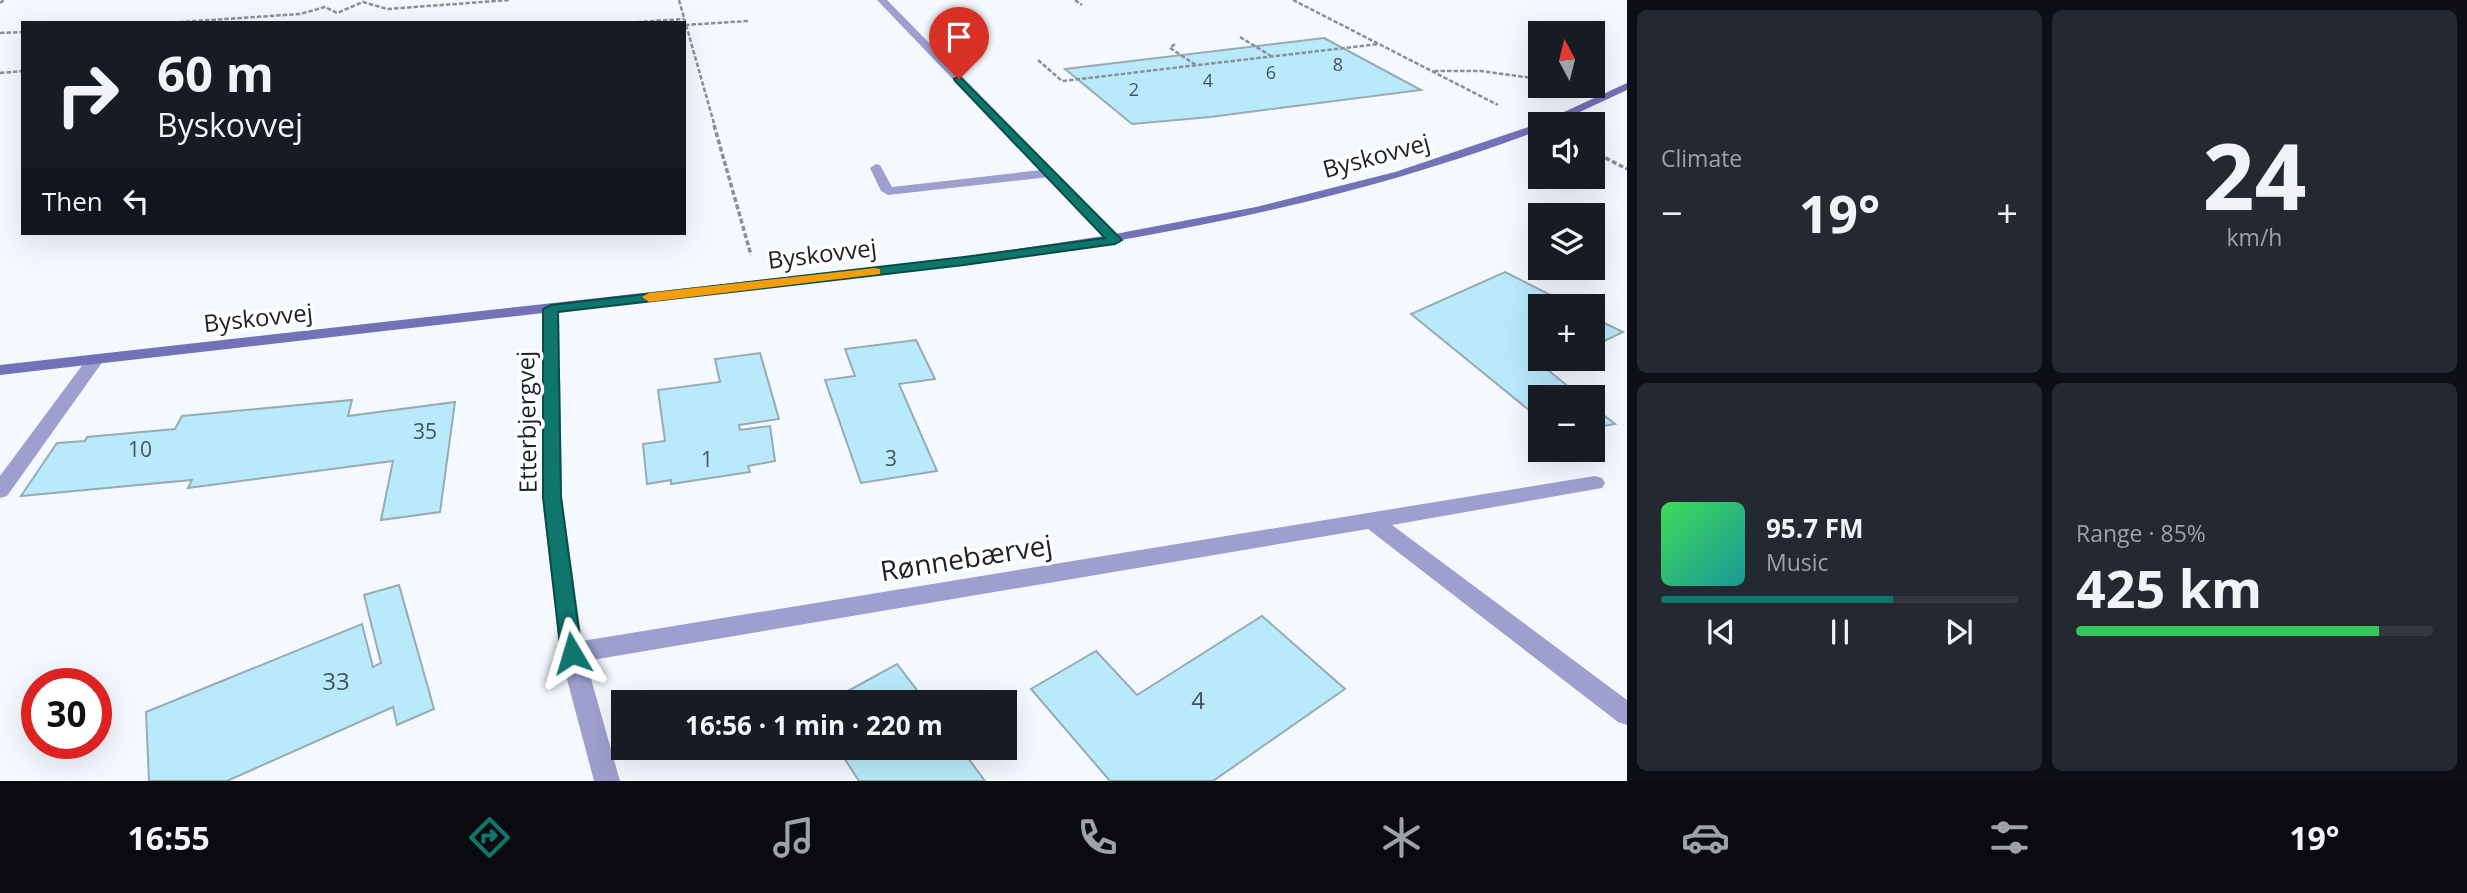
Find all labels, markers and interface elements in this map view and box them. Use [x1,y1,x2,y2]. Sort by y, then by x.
pin [929,7,989,79]
icon: arrive [940,18,978,56]
north arrow [1528,21,1605,98]
map controls [1528,21,1605,462]
text: 60 m [157,40,274,106]
icon: right [42,49,133,140]
house number: 8 [1333,52,1343,76]
house number: 6 [1266,60,1276,84]
house number: 4 [1203,68,1213,92]
house number: 2 [1129,77,1139,101]
text: Byskovvej [157,103,303,146]
button: sound [1528,112,1605,189]
text: 24 [2202,113,2307,237]
street label: Byskovvej [1319,125,1433,185]
text: Climate [1661,142,1742,174]
text: 19° [1799,177,1880,248]
icon: left [117,182,155,220]
text: Then [42,183,103,219]
text: − [1661,186,1683,238]
text: + [1996,186,2018,238]
button: layers [1528,203,1605,280]
text: km/h [2227,221,2282,253]
street label: Byskovvej [766,230,878,276]
button: + [1528,294,1605,371]
street label: Byskovvej [202,295,314,339]
street label: Etterbjergvej [508,351,544,493]
button: − [1528,385,1605,462]
house number: 35 [413,417,437,445]
house number: 10 [128,435,152,463]
house number: 3 [885,444,897,472]
house number: 1 [701,445,713,473]
text: 95.7 FM [1766,510,1864,546]
text: Range · 85% [2076,517,2206,549]
street label: Rønnebærvej [877,525,1055,589]
text: Music [1766,546,1829,578]
text: 425 km [2076,552,2262,623]
icon: previous [1702,613,1740,651]
icon: pause [1821,613,1859,651]
icon: next [1940,613,1978,651]
position arrow [535,616,609,690]
house number: 33 [322,664,350,697]
speed limit sign: 30 [21,668,112,759]
house number: 4 [1191,683,1205,716]
text: 16:56 · 1 min · 220 m [685,707,943,743]
icon: directions [465,813,514,862]
icon: music [769,813,818,862]
icon: phone [1073,813,1122,862]
icon: climate [1377,813,1426,862]
icon: car [1681,813,1730,862]
icon: filters [1985,813,2034,862]
text: 16:55 [128,816,210,859]
text: 19° [2289,816,2339,859]

